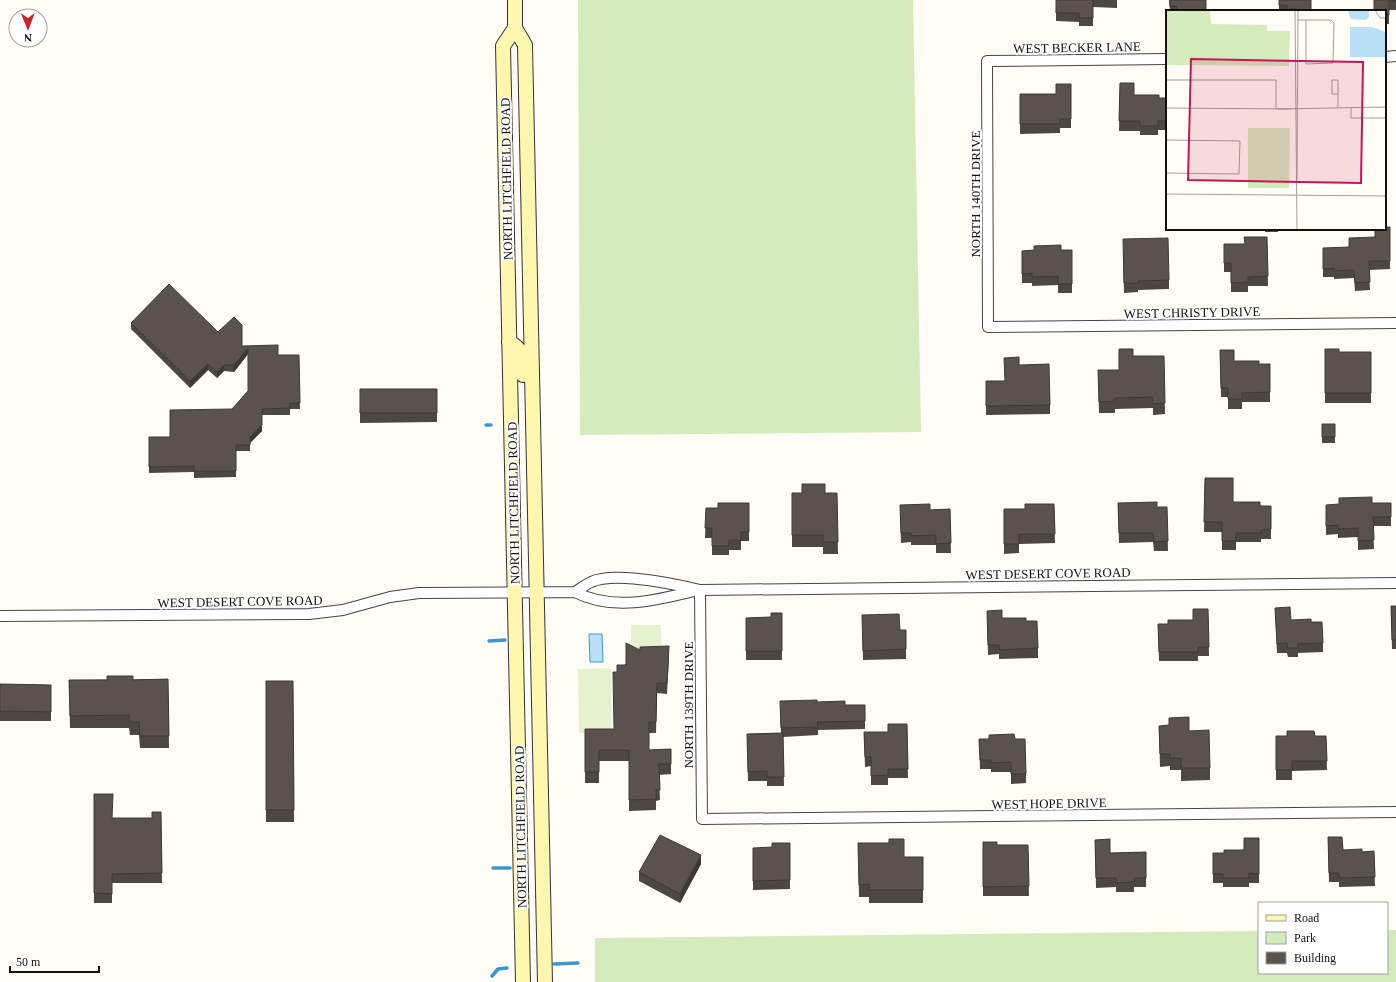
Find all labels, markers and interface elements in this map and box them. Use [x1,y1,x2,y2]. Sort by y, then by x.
north arrow [8,8,48,48]
inset map [1166,10,1386,230]
text: N [24,32,32,44]
street label: WEST BECKER LANE [1013,39,1141,56]
street label: NORTH LITCHFIELD ROAD [498,98,515,260]
street label: NORTH 140TH DRIVE [968,130,983,258]
street label: WEST CHRISTY DRIVE [1124,304,1260,321]
street label: NORTH LITCHFIELD ROAD [505,422,522,584]
street label: WEST DESERT COVE ROAD [965,565,1131,582]
street label: WEST DESERT COVE ROAD [157,593,323,610]
street label: NORTH 139TH DRIVE [681,641,696,769]
street label: NORTH LITCHFIELD ROAD [512,746,529,908]
street label: WEST HOPE DRIVE [991,795,1107,812]
legend [1258,902,1388,974]
text: Road [1294,911,1319,925]
text: Park [1294,931,1316,945]
scale bar [10,948,99,974]
text: Building [1294,951,1336,965]
text: 50 m [16,955,41,969]

